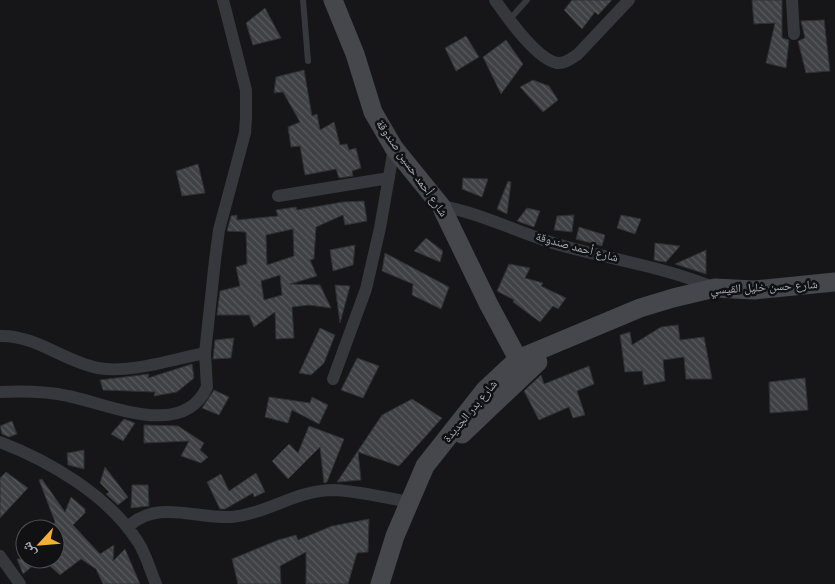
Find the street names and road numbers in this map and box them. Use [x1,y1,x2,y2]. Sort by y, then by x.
street label: شارع أحمد حسين صندوقة [372,116,452,220]
street label: شارع أحمد صندوقة [534,228,620,266]
street label: شارع حسن خليل القيسي [710,276,818,300]
street label: شارع بدر الجديدة [439,376,501,445]

